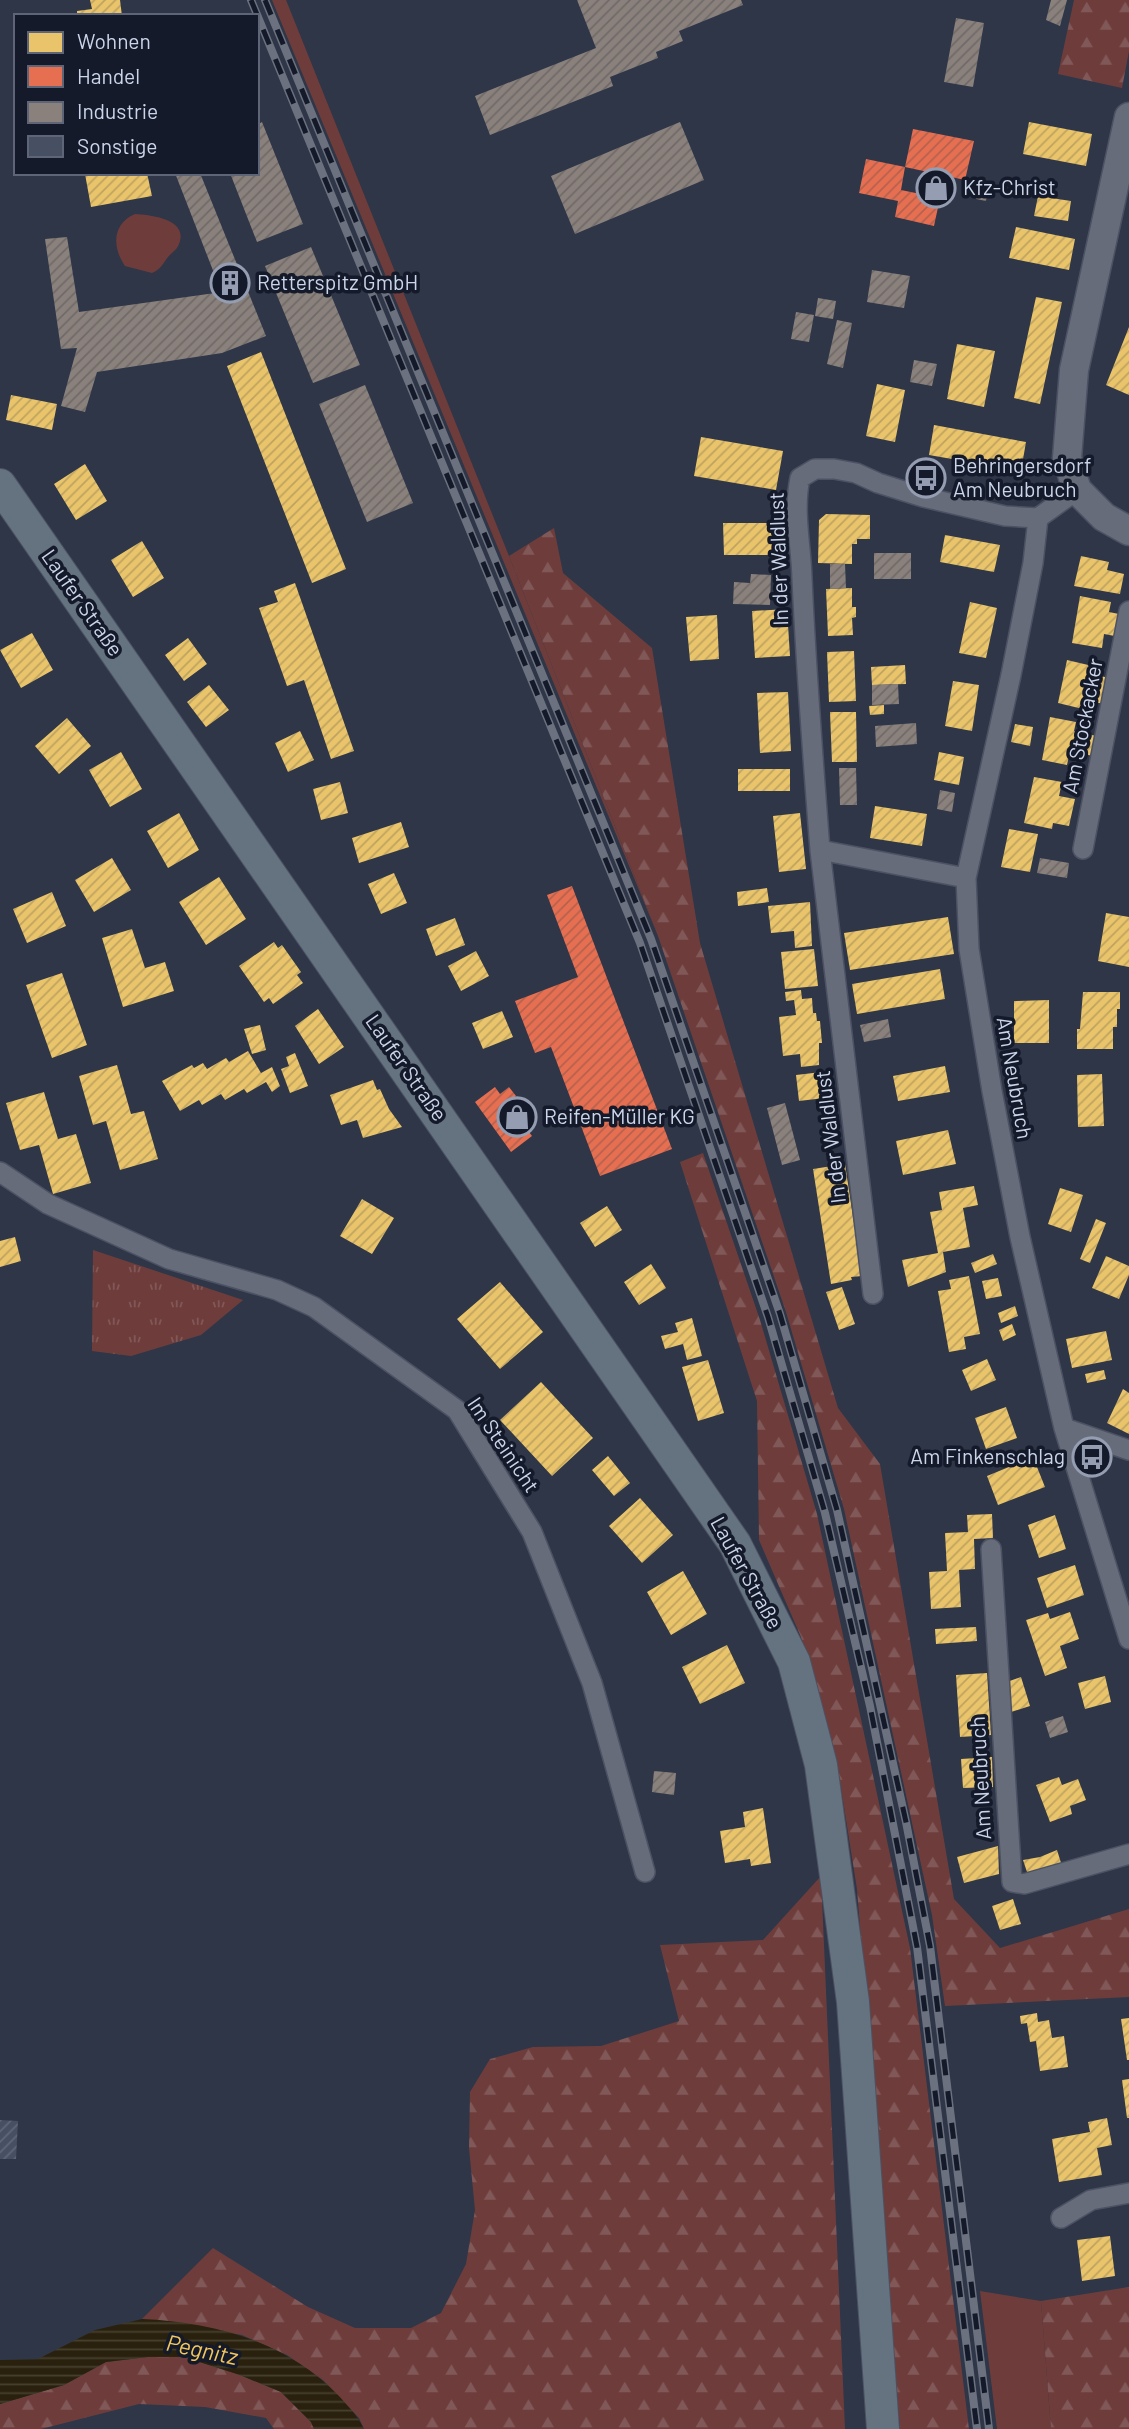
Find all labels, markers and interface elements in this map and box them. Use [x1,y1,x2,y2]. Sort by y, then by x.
legend [14,14,259,175]
text: Wohnen [77,28,151,53]
text: Handel [77,63,140,88]
text: Industrie [77,98,158,123]
text: Sonstige [77,133,158,158]
shop icon: Kfz-Christ [915,167,957,209]
place label: Kfz-Christ [963,174,1056,199]
building icon: Retterspitz GmbH [209,262,251,304]
place label: Retterspitz GmbH [257,269,418,294]
place label: Behringersdorf Am Neubruch [953,452,1091,501]
bus stop icon: Behringersdorf Am Neubruch [905,457,947,499]
street label: In der Waldlust [763,492,792,626]
street label: Laufer Straße [37,544,129,660]
street label: Am Stockacker [1056,656,1107,795]
street label: Laufer Straße [361,1009,453,1125]
street label: Am Neubruch [992,1015,1039,1141]
street label: In der Waldlust [809,1069,850,1205]
shop icon: Reifen-Müller KG [496,1096,538,1138]
place label: Reifen-Müller KG [544,1103,695,1128]
street label: Im Steinicht [463,1392,545,1497]
bus stop icon: Am Finkenschlag [1071,1436,1113,1478]
place label: Am Finkenschlag [910,1443,1065,1468]
street label: Laufer Straße [706,1512,788,1633]
street label: Am Neubruch [964,1716,995,1840]
water label: Pegnitz [164,2328,242,2370]

